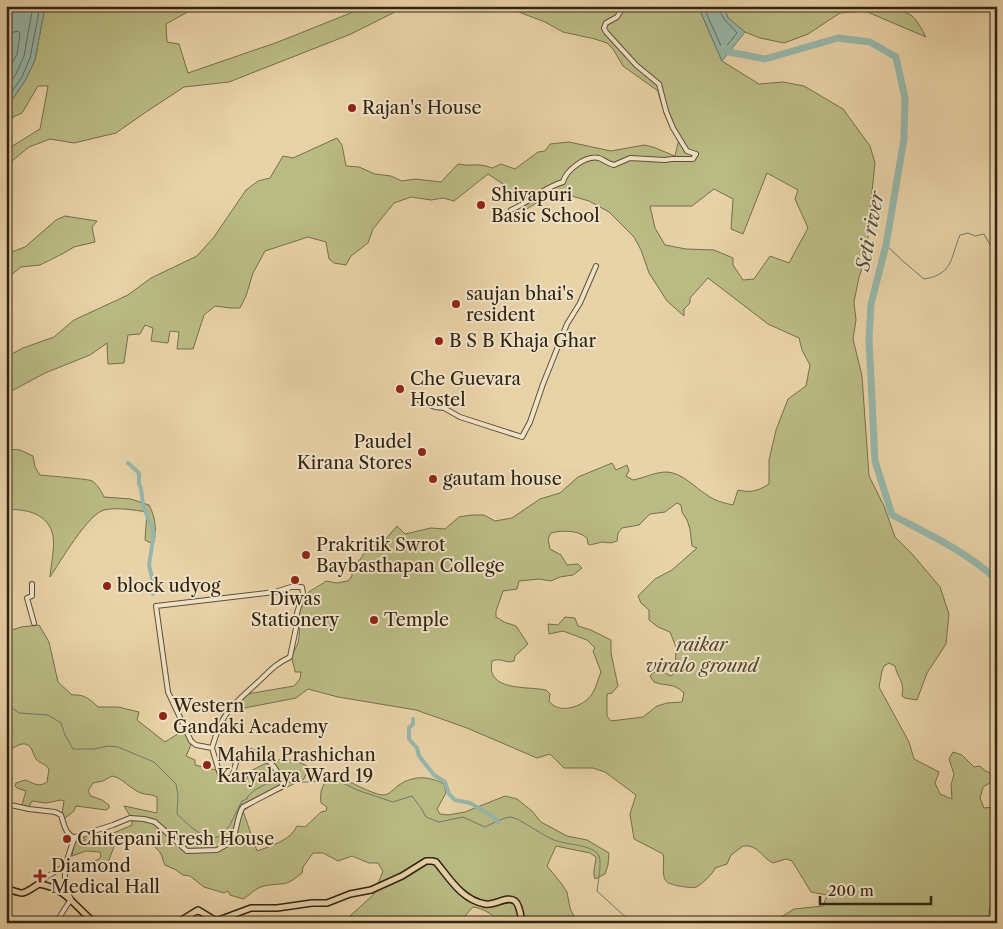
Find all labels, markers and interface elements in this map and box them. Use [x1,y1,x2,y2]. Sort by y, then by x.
place label: Rajan's House [362,97,482,119]
marker: Rajan's House [346,102,358,114]
place label: Shivapuri Basic School [491,184,600,227]
water label: Seti river [851,188,889,274]
marker: Shivapuri Basic School [475,199,487,211]
place label: saujan bhai's resident [466,283,574,326]
marker: saujan bhai's resident [450,298,462,310]
place label: B S B Khaja Ghar [449,330,597,352]
marker: B S B Khaja Ghar [433,335,445,347]
place label: Che Guevara Hostel [410,368,522,411]
marker: Che Guevara Hostel [394,383,406,395]
place label: Paudel Kirana Stores [297,431,412,474]
marker: Paudel Kirana Stores [416,446,428,458]
place label: gautam house [443,468,562,490]
marker: gautam house [427,473,439,485]
place label: Prakritik Swrot Baybasthapan College [316,534,505,577]
marker: Prakritik Swrot Baybasthapan College [300,549,312,561]
marker: Diwas Stationery [289,574,301,586]
place label: block udyog [117,575,221,597]
marker: block udyog [101,580,113,592]
place label: Diwas Stationery [251,588,340,631]
place label: Temple [384,609,449,631]
marker: Temple [368,614,380,626]
park label: raikar viralo ground [646,634,761,677]
place label: Western Gandaki Academy [172,695,329,738]
marker: Western Gandaki Academy [157,710,169,722]
place label: Mahila Prashichan Karyalaya Ward 19 [217,744,376,787]
marker: Mahila Prashichan Karyalaya Ward 19 [201,759,213,771]
place label: Chitepani Fresh House [77,828,274,850]
marker: Chitepani Fresh House [61,833,73,845]
place label: Diamond Medical Hall [51,855,160,898]
marker: Diamond Medical Hall [33,869,47,883]
scale bar [820,874,932,906]
text: 200 m [828,881,874,900]

